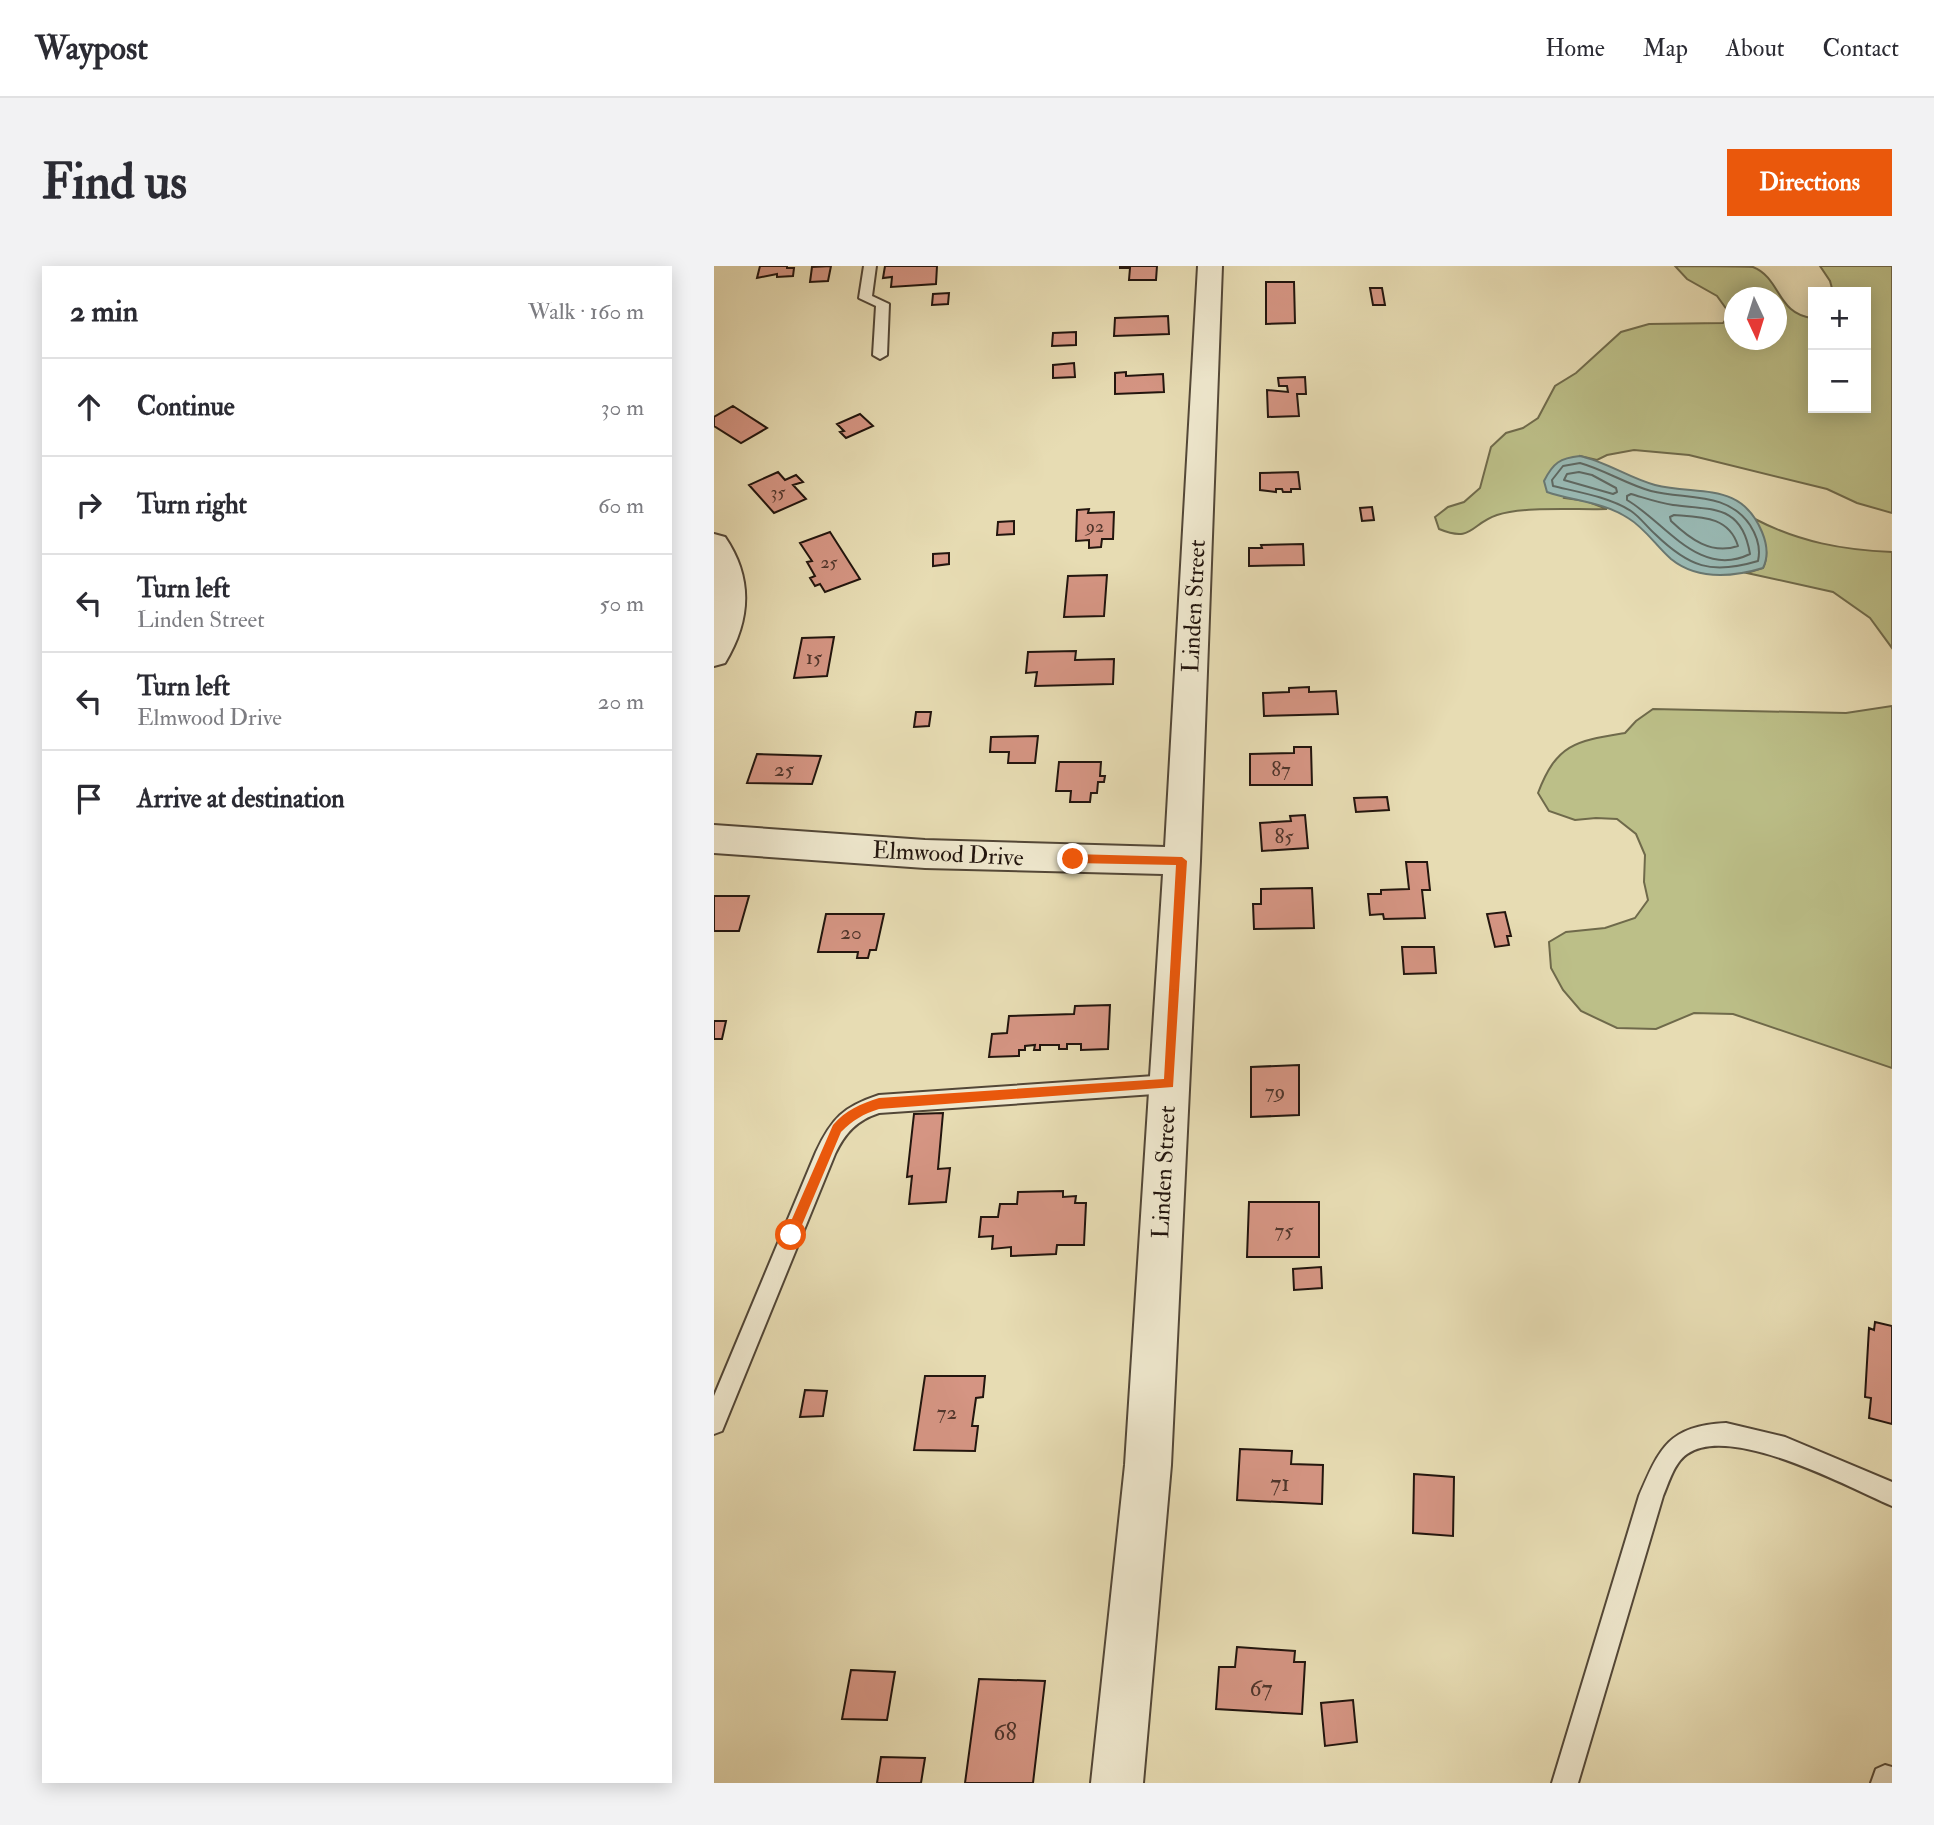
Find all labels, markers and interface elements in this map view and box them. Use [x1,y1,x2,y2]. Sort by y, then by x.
text: Waypost [35,28,148,69]
text: Home [1545,33,1605,64]
text: Map [1643,33,1688,64]
text: About [1726,33,1785,64]
text: Contact [1823,33,1899,64]
button: Directions [1727,149,1892,216]
text: Find us [42,152,187,213]
north arrow [1724,287,1787,350]
map controls [1808,287,1871,413]
button: + [1808,287,1871,350]
text: 2 min [70,293,138,330]
text: Walk · 160 m [528,297,644,326]
button: − [1808,350,1871,413]
icon: ahead [70,388,108,426]
text: Continue [137,391,235,423]
text: 30 m [601,393,644,422]
house number: 35 [771,481,785,504]
icon: right [70,486,108,524]
text: Turn right [137,489,247,521]
text: 60 m [598,491,644,520]
house number: 92 [1084,515,1104,538]
street label: Linden Street [1175,538,1213,673]
house number: 25 [821,551,838,574]
text: Turn left [137,573,230,605]
icon: left [70,584,108,622]
text: 50 m [600,589,644,618]
text: Linden Street [137,605,265,634]
house number: 15 [806,644,823,671]
text: Turn left [137,671,230,703]
icon: left [70,682,108,720]
text: 20 m [598,687,644,716]
text: Elmwood Drive [137,703,282,732]
house number: 25 [774,756,795,783]
house number: 87 [1271,756,1291,783]
icon: arrive [70,780,108,818]
text: Arrive at destination [137,783,345,815]
house number: 85 [1274,823,1294,850]
street label: Elmwood Drive [872,835,1024,873]
route end [1057,843,1088,874]
house number: 20 [840,919,862,946]
house number: 79 [1265,1078,1285,1105]
street label: Linden Street [1145,1104,1183,1239]
house number: 75 [1275,1217,1294,1244]
route start [775,1219,806,1250]
house number: 72 [937,1399,957,1426]
house number: 71 [1270,1468,1290,1499]
house number: 67 [1249,1673,1273,1704]
house number: 68 [993,1717,1017,1748]

